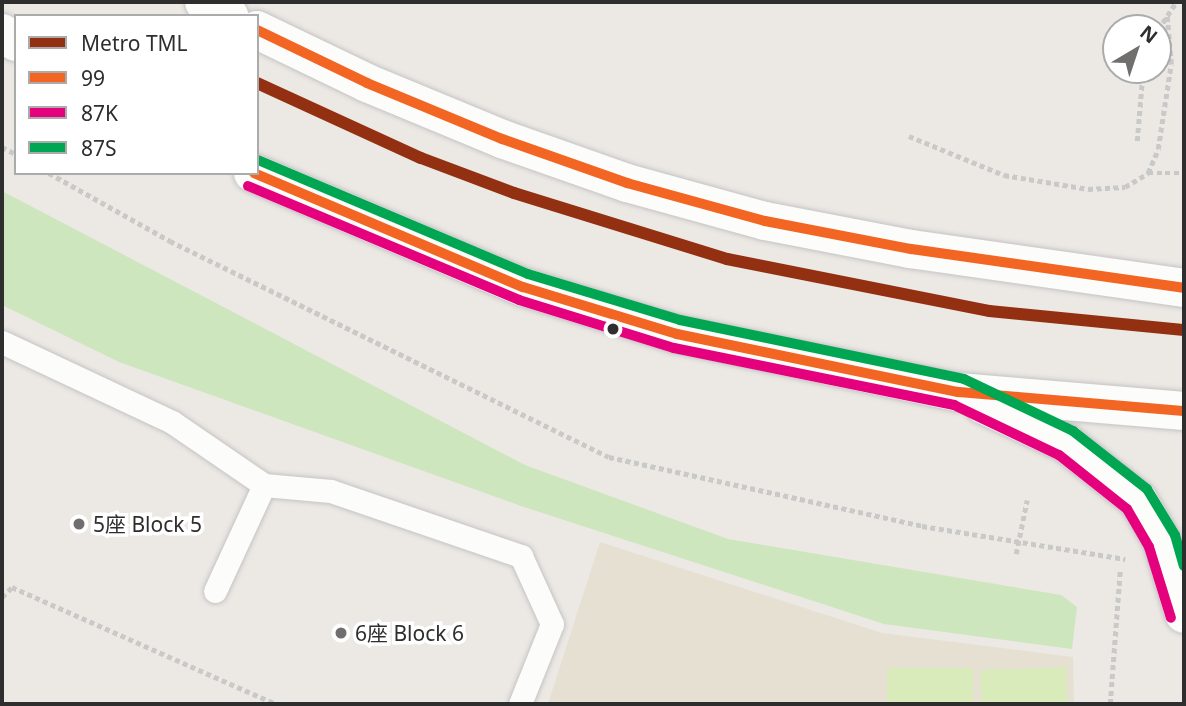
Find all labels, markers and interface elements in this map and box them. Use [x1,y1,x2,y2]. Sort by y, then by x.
legend [14,14,259,175]
north arrow [1102,14,1172,84]
text: N [1135,19,1163,49]
text: Metro TML [81,29,188,57]
text: 99 [81,64,105,92]
text: 87K [81,99,118,127]
text: 87S [81,134,117,162]
unlabelled marker [606,322,620,336]
place label: 5座 Block 5 [93,511,202,537]
marker: 5座 Block 5 [71,516,87,532]
place label: 6座 Block 6 [355,620,464,646]
marker: 6座 Block 6 [333,625,349,641]

